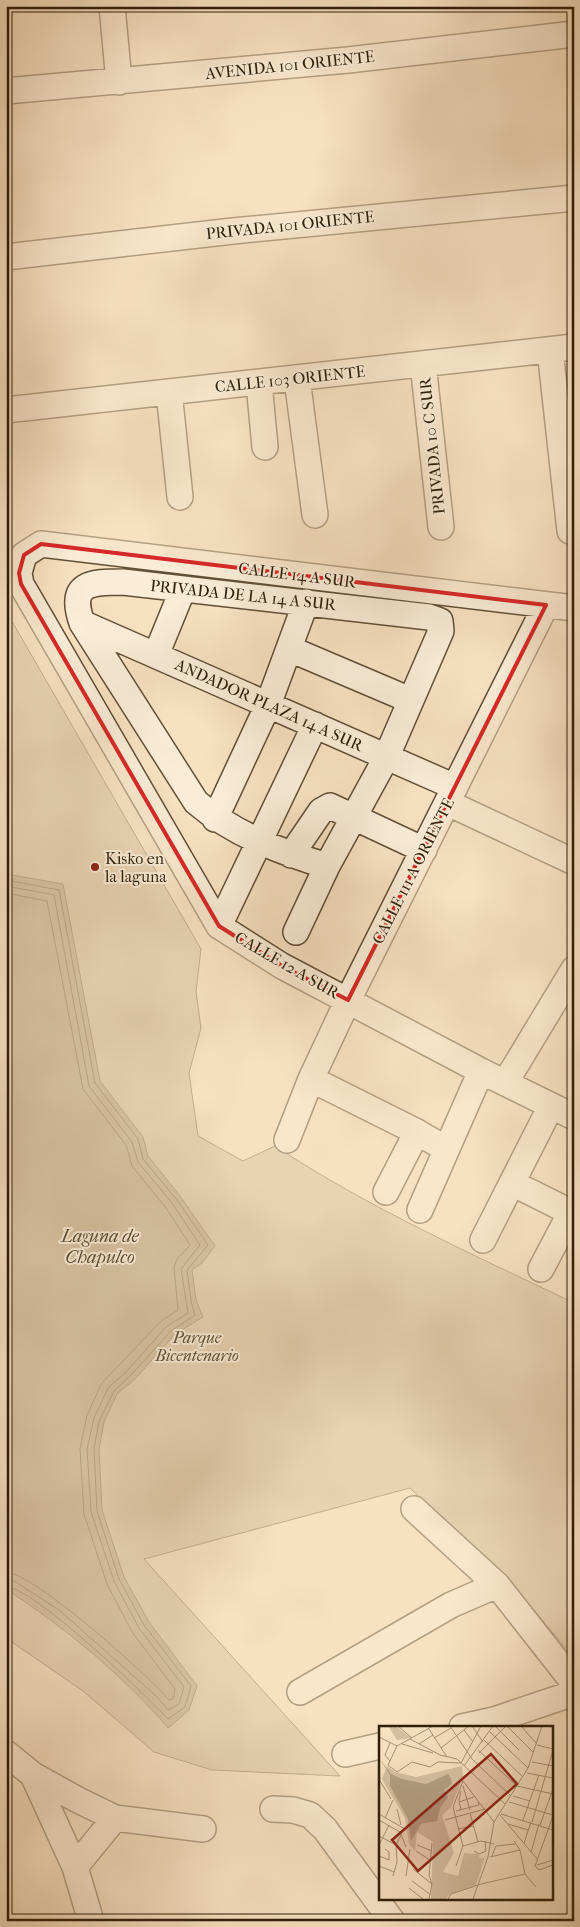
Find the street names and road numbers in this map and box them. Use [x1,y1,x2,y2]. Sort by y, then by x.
street label: AVENIDA 101 ORIENTE [204,47,376,83]
street label: PRIVADA 101 ORIENTE [205,207,375,243]
street label: CALLE 103 ORIENTE [214,362,366,396]
street label: PRIVADA 10 C SUR [415,375,449,515]
street label: CALLE 14 A SUR [237,558,358,592]
street label: PRIVADA DE LA 14 A SUR [149,576,338,614]
street label: ANDADOR PLAZA 14 A SUR [171,655,367,756]
street label: CALLE 111 A ORIENTE [368,795,458,947]
street label: CALLE 12 A SUR [232,928,344,1003]

